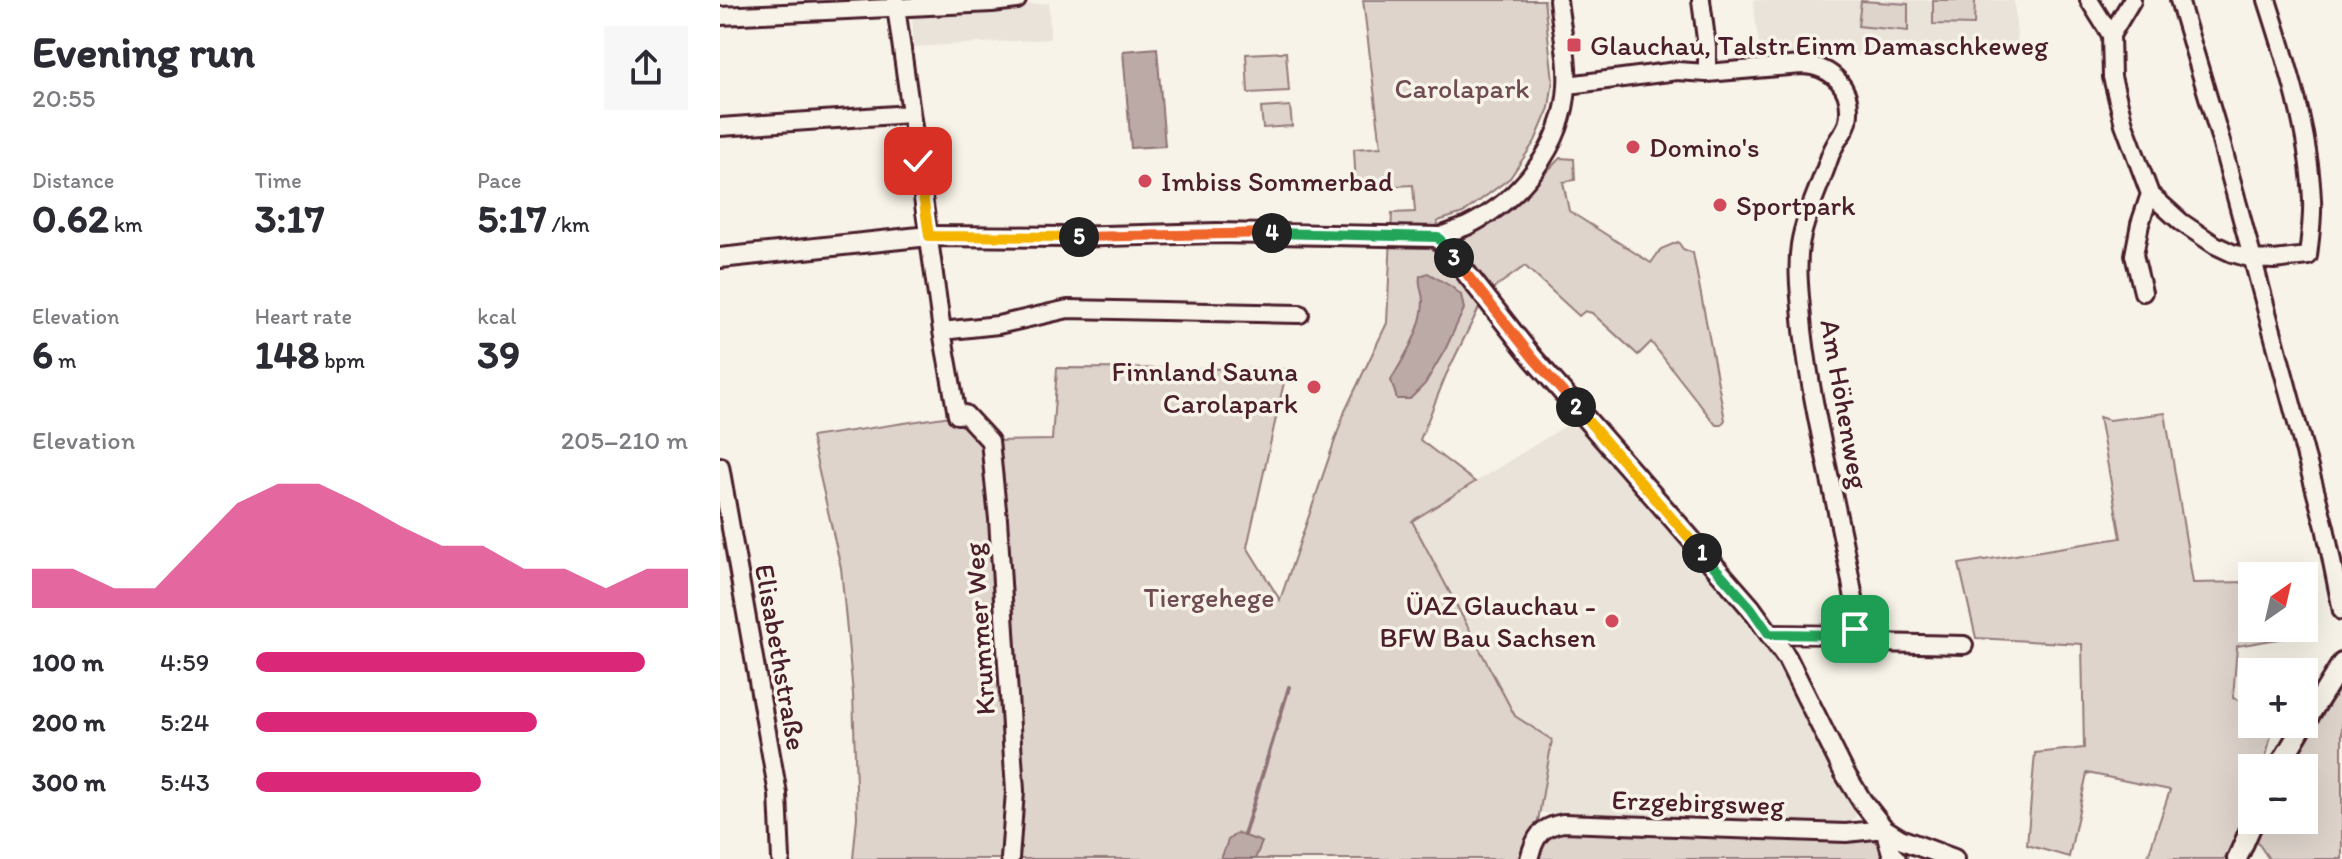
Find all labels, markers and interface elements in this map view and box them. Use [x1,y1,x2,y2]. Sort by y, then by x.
text: Evening run [32,25,255,78]
button: share [604,26,688,110]
place label: Glauchau, Talstr Einm Damaschkeweg [1590,28,2049,62]
marker: Glauchau, Talstr Einm Damaschkeweg [1565,36,1583,54]
park label: Carolapark [1394,71,1530,105]
text: 20:55 [32,82,95,114]
pin [884,127,952,195]
place label: Domino's [1649,130,1760,164]
marker: Domino's [1624,138,1642,156]
icon: check [896,139,940,183]
place label: Imbiss Sommerbad [1161,164,1393,198]
text: Distance [32,167,114,194]
text: Time [255,167,302,194]
text: Pace [477,167,521,194]
marker: Imbiss Sommerbad [1136,172,1154,190]
place label: Sportpark [1736,188,1856,222]
text: 0.62 [32,194,109,242]
text: 3:17 [255,194,325,242]
text: 5:17 [477,194,547,242]
marker: Sportpark [1711,196,1729,214]
text: km [109,211,143,238]
text: /km [547,211,590,238]
pin: 4 [1252,213,1292,253]
pin: 5 [1059,217,1099,257]
text: 4 [1265,219,1279,246]
text: 5 [1073,223,1085,250]
pin: 3 [1434,238,1474,278]
text: 3 [1448,244,1460,271]
text: Elevation [32,303,119,330]
text: Heart rate [255,303,352,330]
text: kcal [477,303,516,330]
street label: Am Höhenweg [1813,317,1877,492]
text: 6 [32,330,53,378]
text: 148 [255,330,319,378]
text: 39 [477,330,520,378]
text: m [53,347,77,374]
text: bpm [319,347,365,374]
place label: Finnland Sauna Carolapark [1112,354,1298,420]
marker: Finnland Sauna Carolapark [1305,378,1323,396]
pin: 2 [1556,387,1596,427]
text: 2 [1570,393,1582,420]
text: Elevation [32,424,135,456]
text: 205–210 m [561,424,688,456]
pin: 1 [1682,533,1722,573]
text: 1 [1697,539,1707,566]
street label: Krummer Weg [956,541,1002,716]
street label: Elisabethstraße [748,561,814,753]
north arrow [2238,562,2318,642]
map controls [2238,562,2318,834]
park label: Tiergehege [1144,580,1274,614]
place label: ÜAZ Glauchau - BFW Bau Sachsen [1379,588,1596,654]
pin [1821,595,1889,663]
icon: arrive [1833,607,1877,651]
marker: ÜAZ Glauchau - BFW Bau Sachsen [1603,612,1621,630]
text: 100 m [32,646,104,678]
text: 4:59 [160,646,209,678]
button: + [2238,658,2318,738]
text: 200 m [32,706,105,738]
text: 5:24 [160,706,209,738]
button: − [2238,754,2318,834]
text: 300 m [32,766,106,798]
text: 5:43 [160,766,210,798]
street label: Erzgebirgsweg [1611,782,1786,822]

